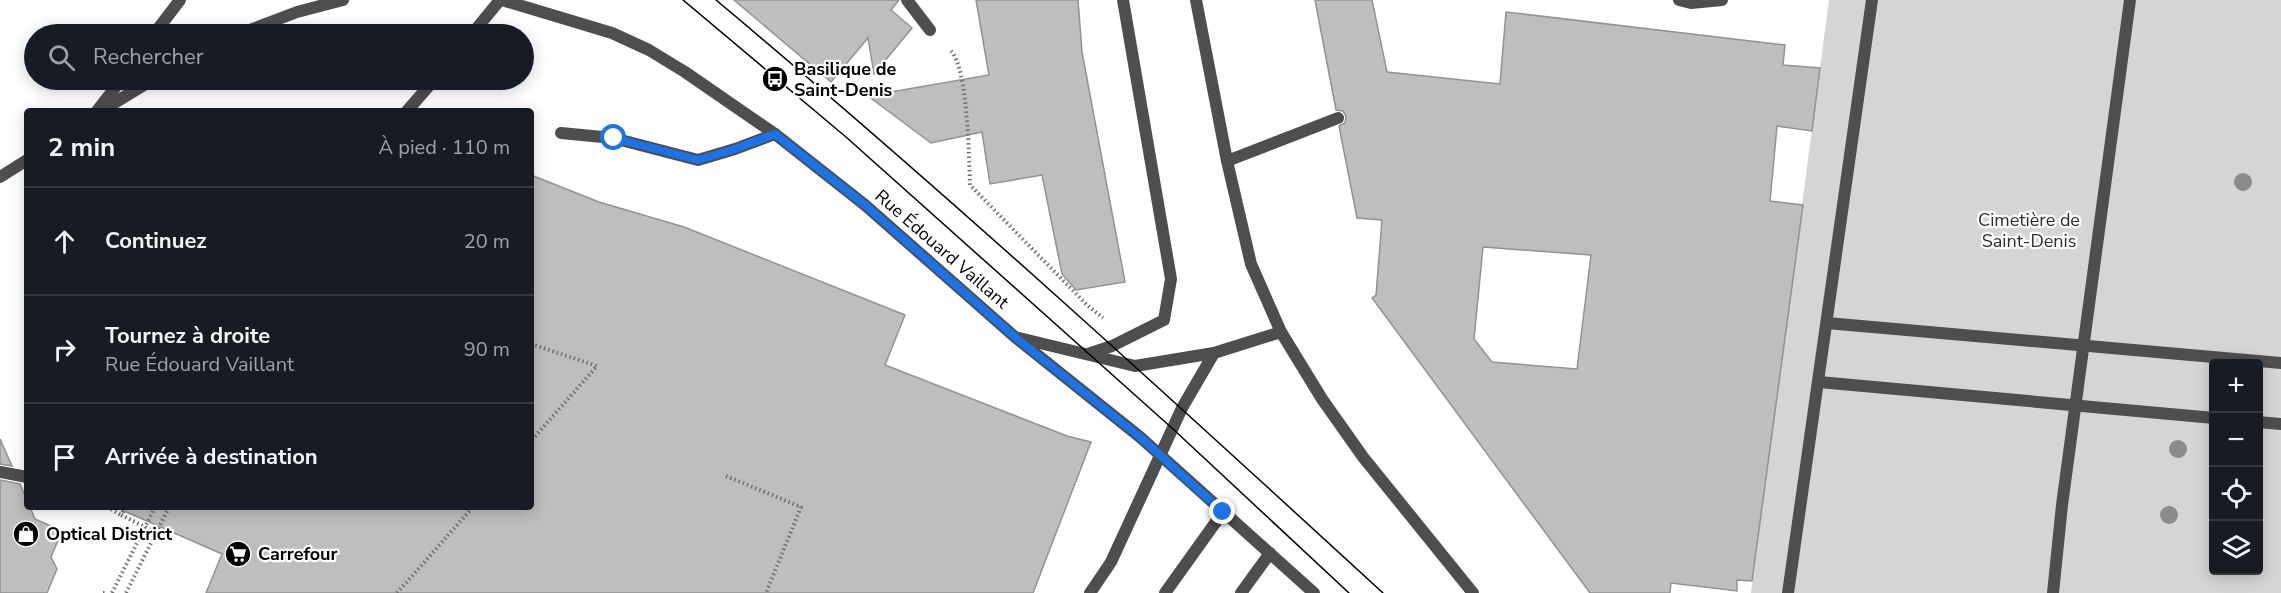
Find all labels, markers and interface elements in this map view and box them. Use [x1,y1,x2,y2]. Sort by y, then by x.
search box [24,24,534,90]
icon: search [45,41,78,74]
text: Rechercher [93,42,204,72]
place label: Basilique de Saint-Denis [794,57,897,102]
bus stop icon: Basilique de Saint-Denis [760,64,790,94]
route start [600,124,626,150]
text: 2 min [48,130,115,165]
text: À pied · 110 m [379,134,510,161]
street label: Rue Édouard Vaillant [870,184,1015,314]
park label: Cimetière de Saint-Denis [1978,208,2080,253]
icon: ahead [48,225,81,258]
text: Continuez [105,226,207,256]
text: 20 m [464,228,510,255]
text: Tournez à droite [105,321,270,351]
icon: right [48,333,81,366]
text: 90 m [464,336,510,363]
text: Rue Édouard Vaillant [105,351,294,378]
map controls [2209,359,2263,575]
button: + [2209,359,2263,413]
button: − [2209,413,2263,467]
icon: arrive [48,441,81,474]
text: Arrivée à destination [105,442,318,472]
button: locate [2209,467,2263,521]
route end [1209,498,1235,524]
shop icon: Optical District [11,519,41,549]
button: layers [2209,521,2263,575]
place label: Optical District [46,522,172,546]
supermarket icon: Carrefour [223,539,253,569]
place label: Carrefour [258,542,338,566]

